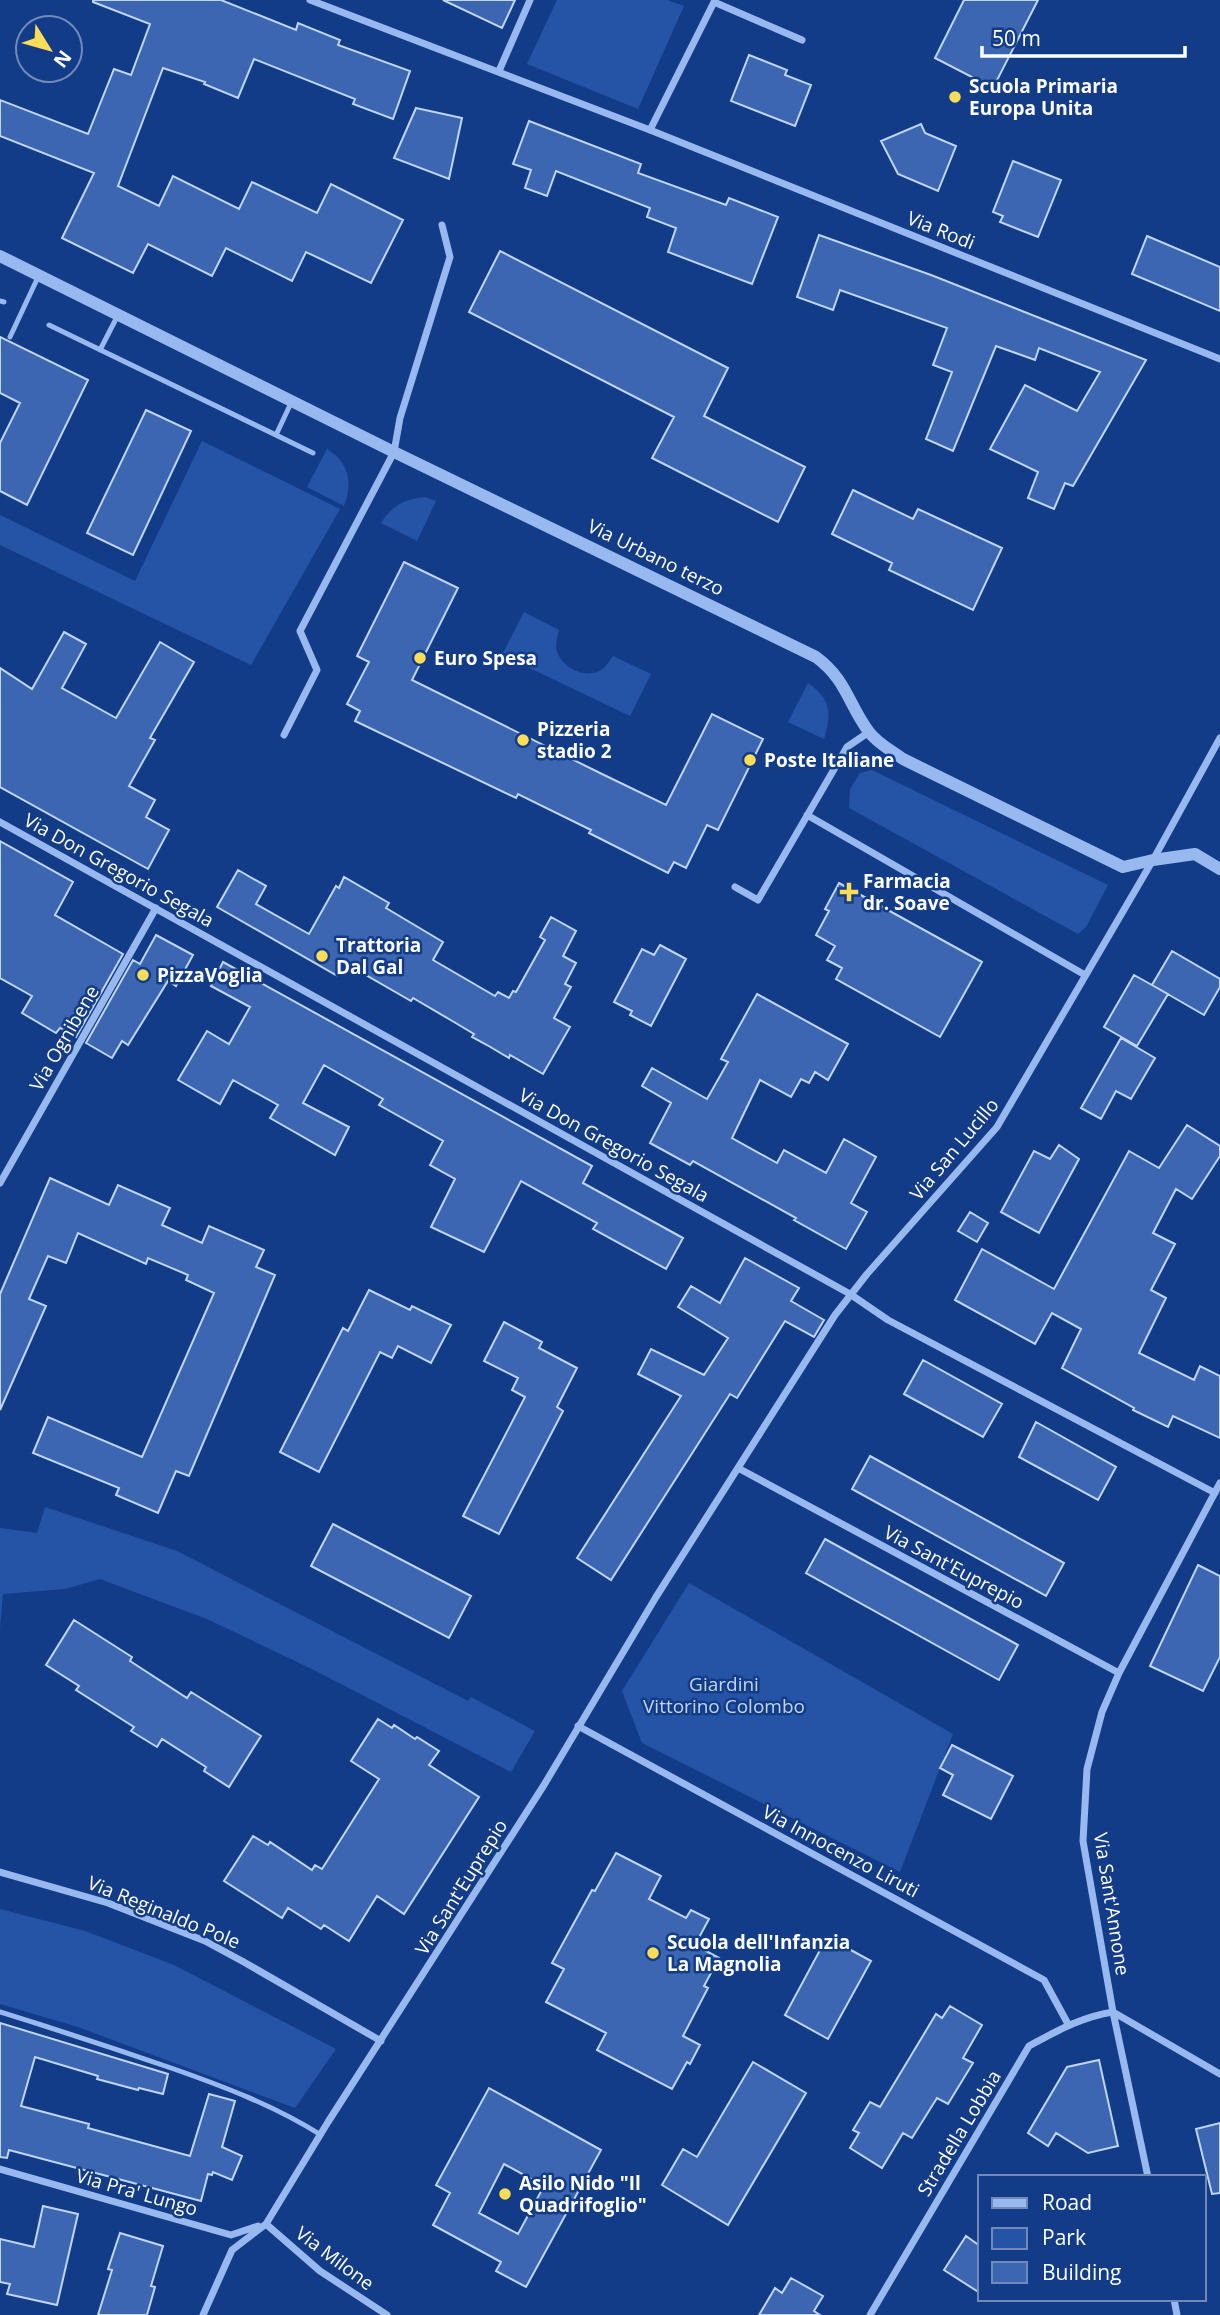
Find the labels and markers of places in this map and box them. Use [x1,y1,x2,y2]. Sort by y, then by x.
place label: Scuola Primaria Europa Unita [969,73,1118,121]
marker: Scuola Primaria Europa Unita [947,89,963,105]
place label: Euro Spesa [434,645,537,671]
marker: Euro Spesa [412,650,428,666]
place label: Pizzeria stadio 2 [537,716,612,764]
marker: Pizzeria stadio 2 [515,732,531,748]
place label: Poste Italiane [764,747,894,773]
marker: Poste Italiane [742,752,758,768]
place label: Farmacia dr. Soave [863,868,951,916]
marker: Farmacia dr. Soave [841,884,857,900]
place label: Trattoria Dal Gal [336,932,421,980]
marker: Trattoria Dal Gal [314,948,330,964]
place label: PizzaVoglia [157,962,263,988]
marker: PizzaVoglia [135,967,151,983]
place label: Scuola dell'Infanzia La Magnolia [667,1929,850,1977]
marker: Scuola dell'Infanzia La Magnolia [645,1945,661,1961]
place label: Asilo Nido "Il Quadrifoglio" [519,2170,647,2218]
marker: Asilo Nido "Il Quadrifoglio" [497,2186,513,2202]

